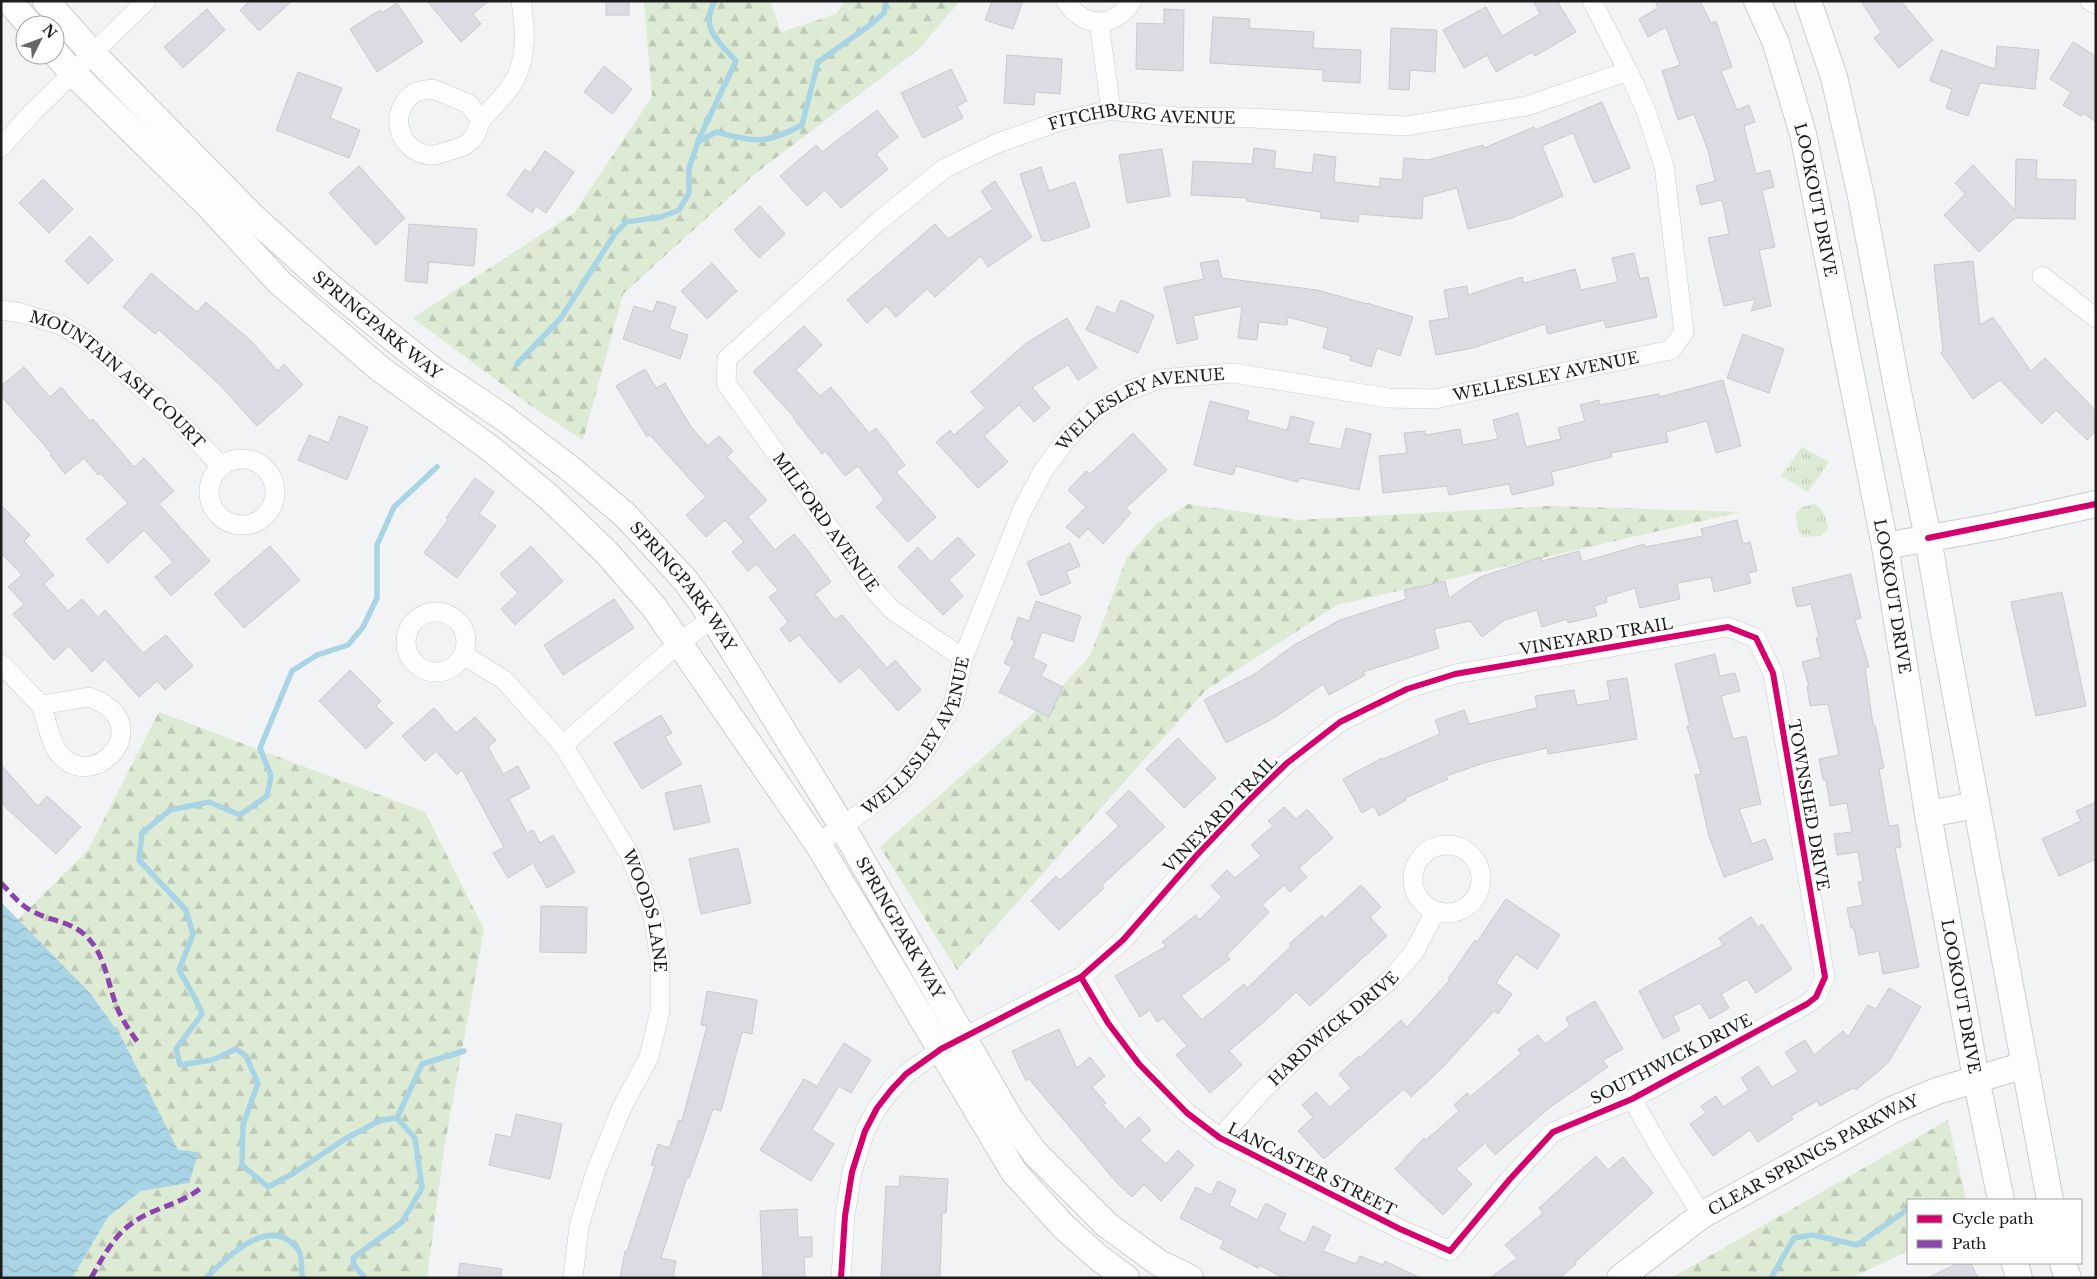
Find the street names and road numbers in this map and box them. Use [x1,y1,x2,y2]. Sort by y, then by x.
street label: FITCHBURG AVENUE [1046,99,1236,134]
street label: LOOKOUT DRIVE [1790,120,1841,278]
street label: SPRINGPARK WAY [309,266,446,384]
street label: MOUNTAIN ASH COURT [27,306,209,453]
street label: WELLESLEY AVENUE [1450,347,1640,405]
street label: WELLESLEY AVENUE [1051,364,1226,455]
street label: MILFORD AVENUE [769,448,883,596]
street label: SPRINGPARK WAY [626,517,741,655]
street label: LOOKOUT DRIVE [1870,517,1915,675]
street label: VINEYARD TRAIL [1517,613,1674,659]
street label: WELLESLEY AVENUE [857,655,973,819]
street label: TOWNSHED DRIVE [1784,718,1834,892]
street label: VINEYARD TRAIL [1158,751,1281,877]
street label: WOODS LANE [618,845,670,972]
street label: SPRINGPARK WAY [852,853,949,1002]
street label: LOOKOUT DRIVE [1937,918,1985,1075]
street label: HARDWICK DRIVE [1264,967,1403,1090]
street label: SOUTHWICK DRIVE [1587,1009,1755,1109]
street label: CLEAR SPRINGS PARKWAY [1704,1090,1922,1220]
street label: LANCASTER STREET [1224,1118,1400,1220]

